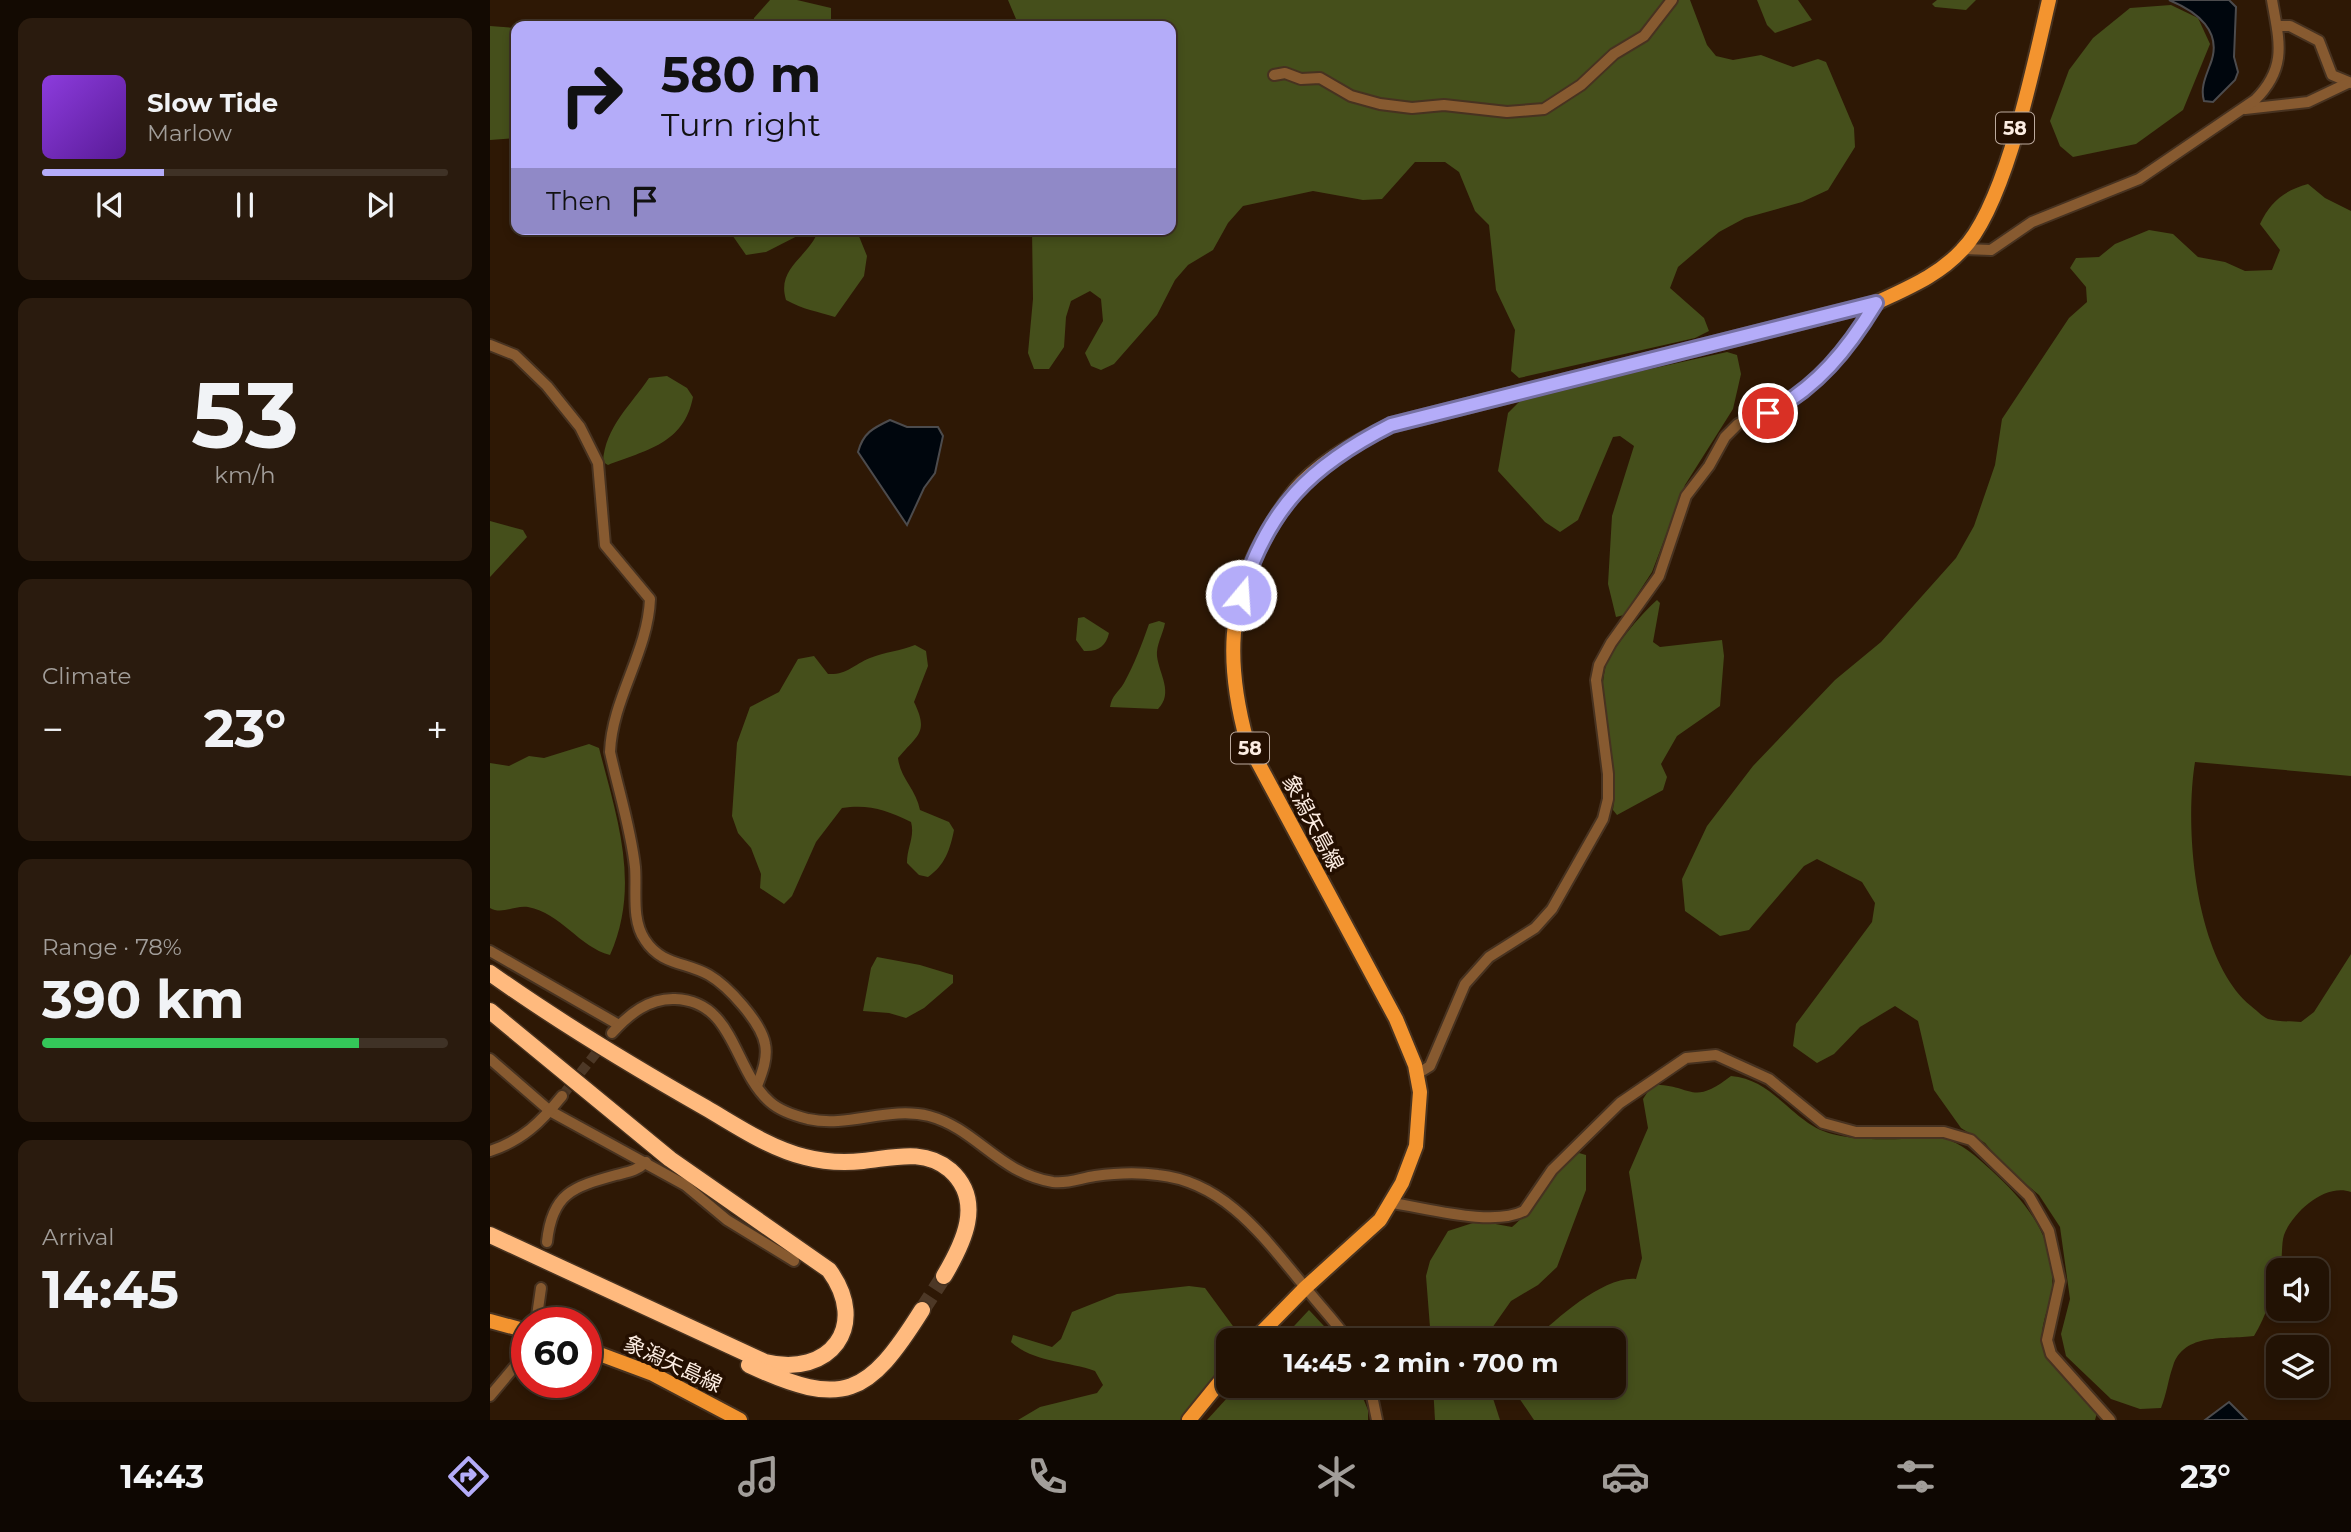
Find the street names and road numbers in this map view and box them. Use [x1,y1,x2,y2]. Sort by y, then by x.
road number: 58 [1996,112,2034,144]
road number: 58 [1231,733,1269,764]
street label: 象潟矢島線 [1278,771,1349,875]
street label: 象潟矢島線 [620,1330,726,1397]

